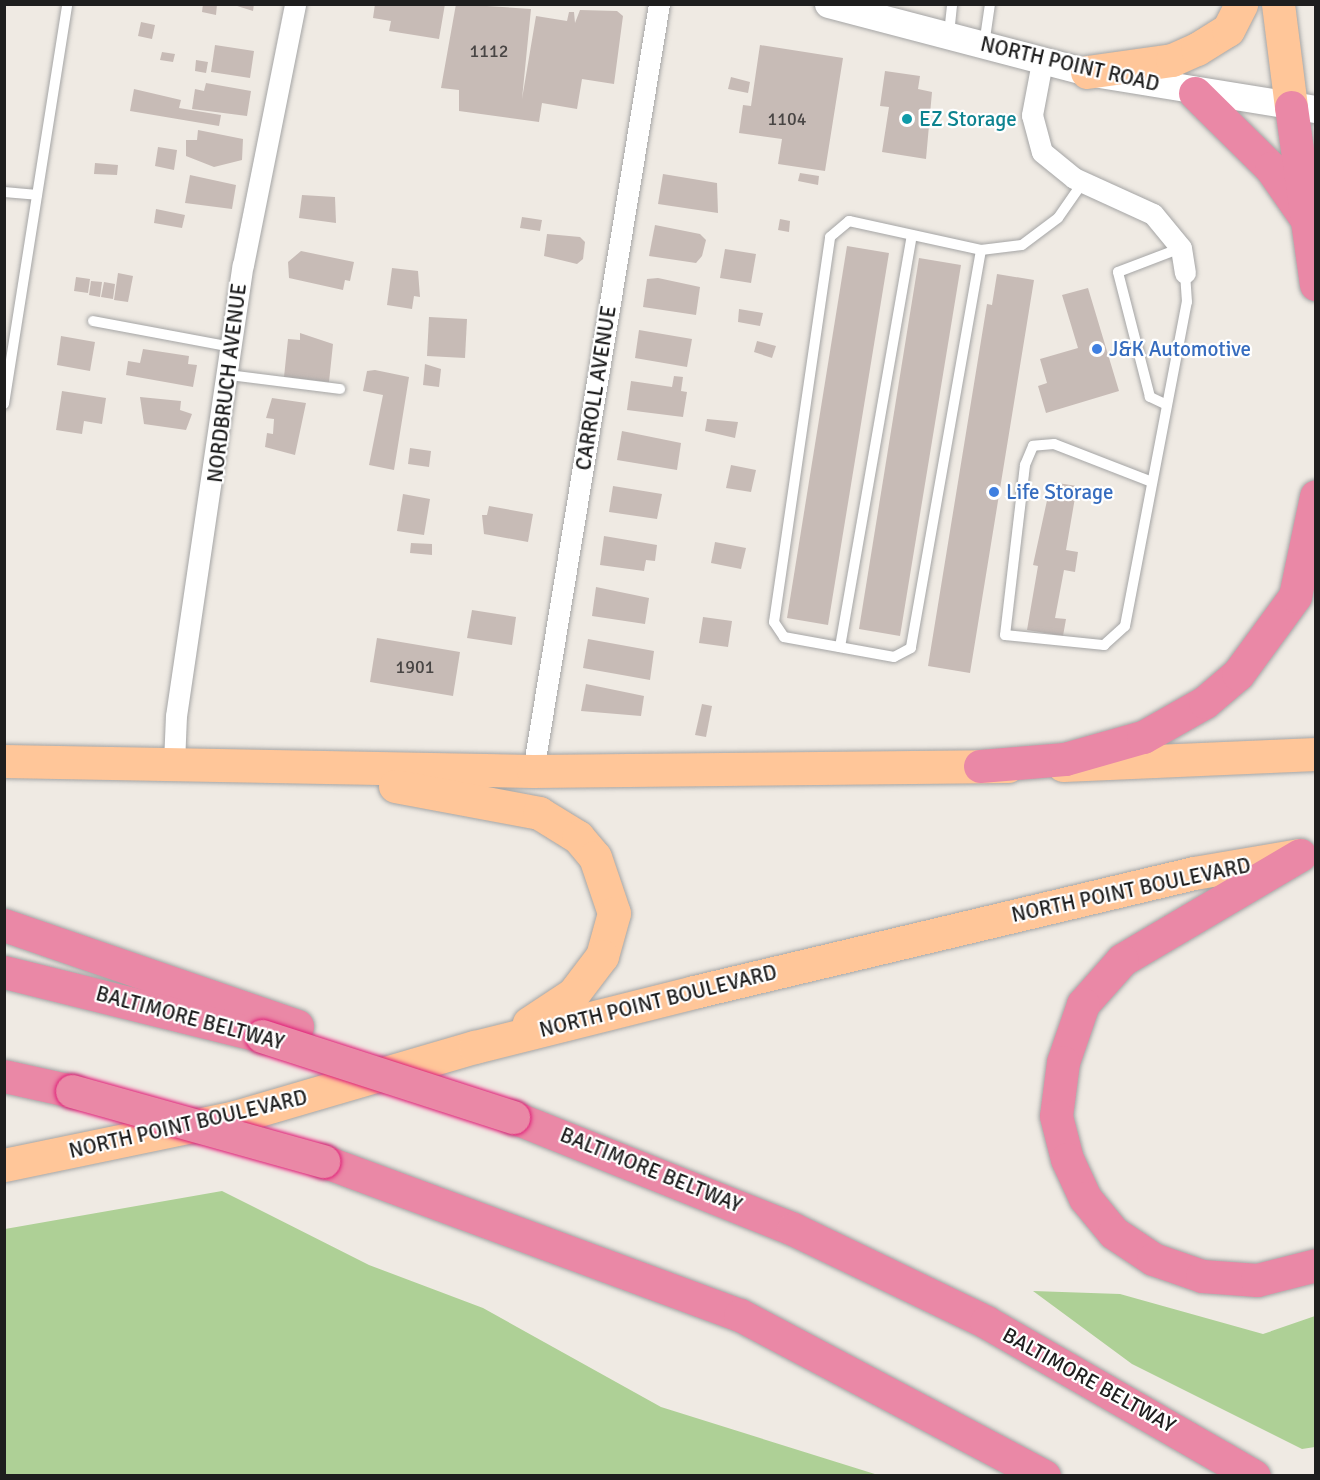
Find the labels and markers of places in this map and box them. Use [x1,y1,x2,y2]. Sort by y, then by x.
place label: EZ Storage [919,106,1017,132]
marker: EZ Storage [900,112,914,126]
place label: J&K Automotive [1109,336,1251,362]
marker: J&K Automotive [1090,342,1104,356]
place label: Life Storage [1006,479,1114,505]
marker: Life Storage [987,485,1001,499]

